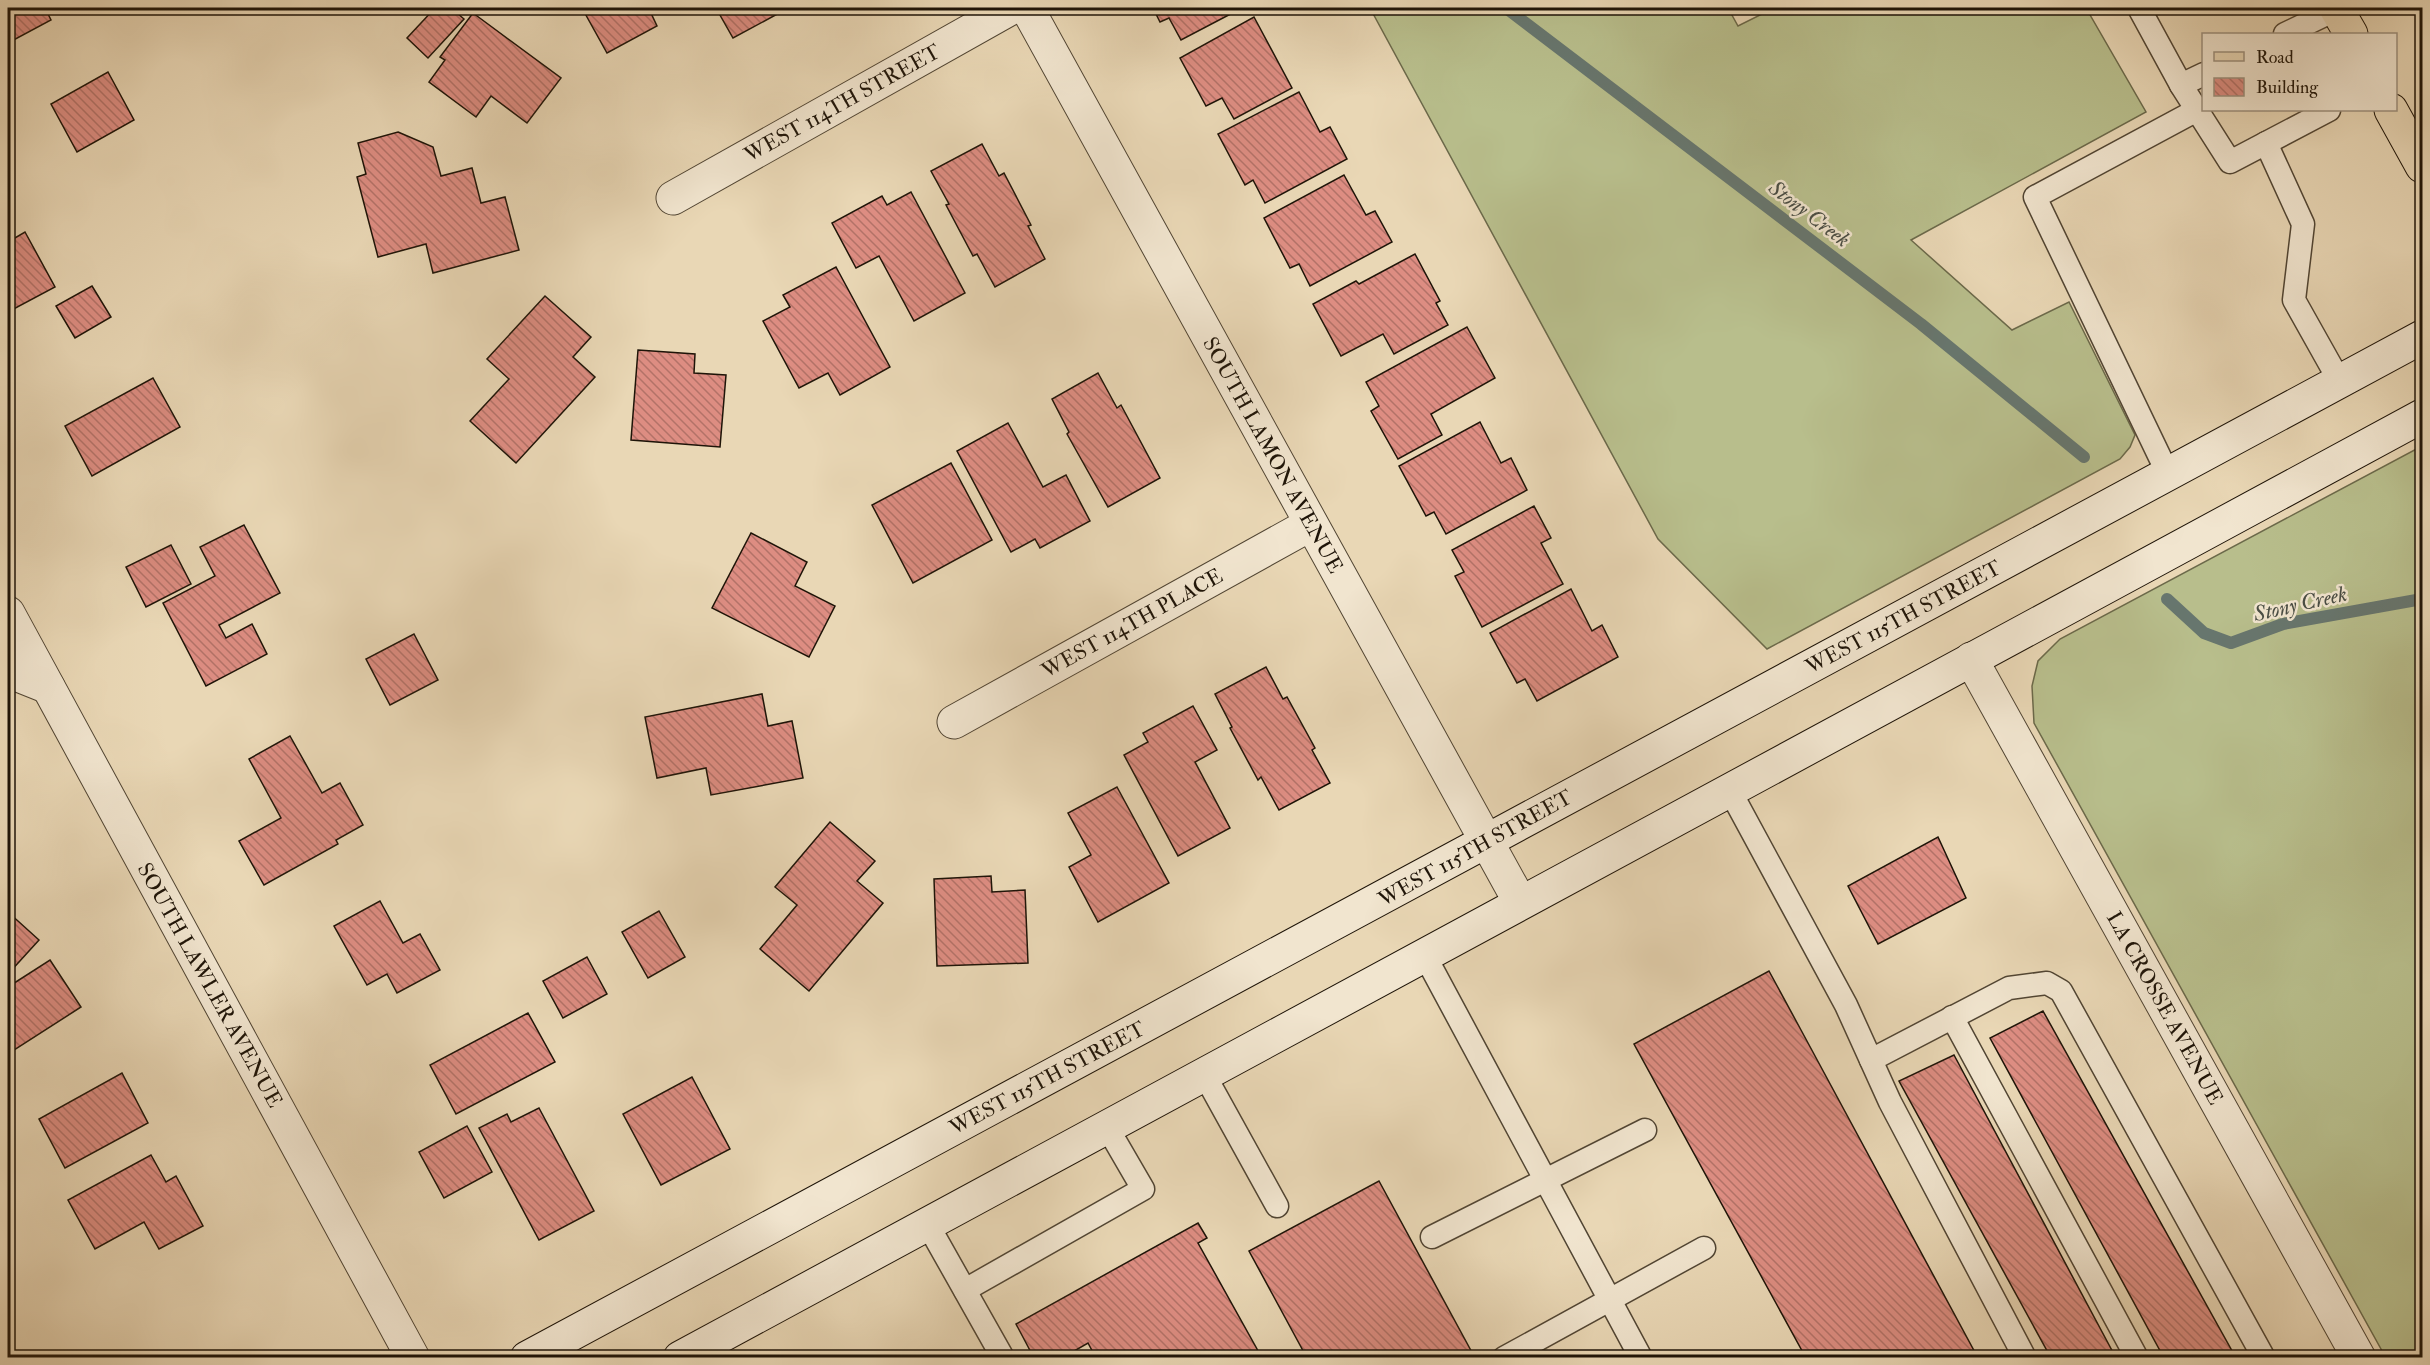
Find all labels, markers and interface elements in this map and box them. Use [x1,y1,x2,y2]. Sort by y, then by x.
legend [2202,33,2397,111]
street label: WEST 114TH STREET [739,38,945,169]
text: Road [2256,46,2294,69]
text: Building [2256,76,2319,99]
water label: Stony Creek [1762,173,1856,254]
street label: SOUTH LAMON AVENUE [1196,332,1349,578]
street label: WEST 115TH STREET [1800,554,2006,681]
street label: WEST 114TH PLACE [1036,562,1228,685]
water label: Stony Creek [2250,580,2350,629]
street label: WEST 115TH STREET [1373,784,1577,914]
street label: SOUTH LAWLER AVENUE [131,858,288,1112]
street label: LA CROSSE AVENUE [2100,907,2229,1110]
street label: WEST 115TH STREET [944,1015,1150,1142]

